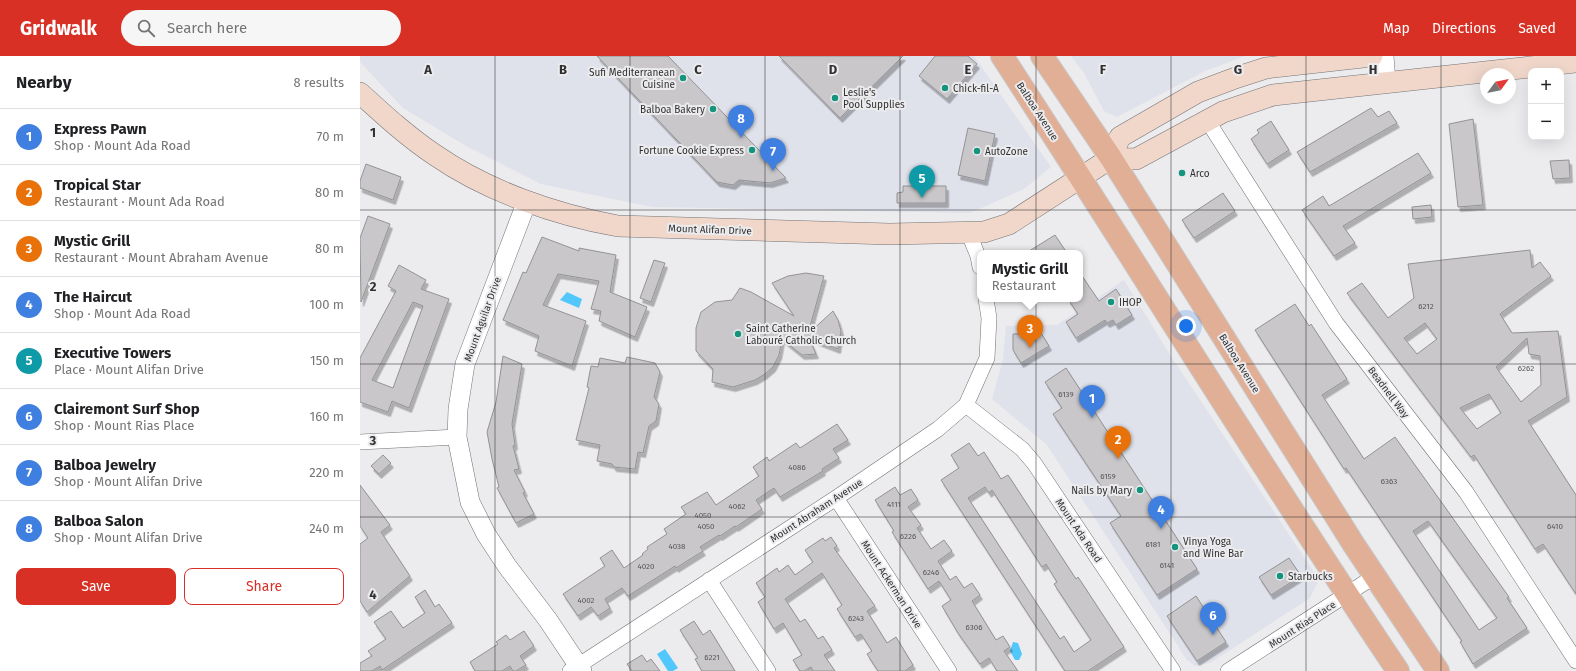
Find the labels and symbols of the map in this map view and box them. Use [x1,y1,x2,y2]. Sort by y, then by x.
text: A [423,62,432,77]
text: B [559,62,567,77]
text: C [694,62,702,77]
text: D [829,62,838,77]
text: E [965,62,972,77]
text: F [1100,62,1107,77]
text: G [1234,62,1242,77]
text: H [1369,62,1377,77]
place label: Sufi Mediterranean Cuisine [589,67,675,91]
north arrow [1480,68,1516,104]
marker: Sufi Mediterranean Cuisine [678,73,688,83]
street label: Balboa Avenue [1014,80,1061,143]
marker: Chick-fil-A [940,83,950,93]
place label: Chick-fil-A [953,83,999,95]
place label: Leslie's Pool Supplies [843,87,905,111]
marker: Leslie's Pool Supplies [830,93,840,103]
place label: Balboa Bakery [640,104,705,116]
marker: Balboa Bakery [708,104,718,114]
pin: 8 [728,105,754,138]
text: 1 [370,125,376,140]
pin: 7 [760,138,786,171]
place label: Fortune Cookie Express [639,145,744,157]
marker: Fortune Cookie Express [747,145,757,155]
marker: AutoZone [972,146,982,156]
place label: AutoZone [985,146,1028,158]
pin: 5 [909,165,935,198]
marker: Arco [1177,168,1187,178]
place label: Arco [1190,168,1210,180]
street label: Mount Alifan Drive [668,223,752,237]
street label: Mount Aguilar Drive [462,275,504,363]
text: 2 [370,279,377,294]
marker: IHOP [1106,297,1116,307]
place label: IHOP [1119,297,1142,309]
house number: 6212 [1418,302,1434,311]
pin: 3 [1017,315,1043,348]
your location [1176,316,1196,336]
place label: Saint Catherine Labouré Catholic Church [746,323,856,347]
marker: Saint Catherine Labouré Catholic Church [733,329,743,339]
street label: Balboa Avenue [1216,332,1262,395]
house number: 6262 [1518,364,1534,373]
street label: Beadnell Way [1365,365,1411,421]
pin: 1 [1079,385,1105,418]
house number: 6139 [1058,390,1074,399]
pin: 2 [1105,426,1131,459]
text: 3 [369,433,377,448]
house number: 4086 [788,463,806,472]
house number: 6159 [1100,472,1116,481]
street label: Mount Abraham Avenue [768,476,865,545]
house number: 6363 [1381,477,1397,486]
place label: Nails by Mary [1071,485,1132,497]
marker: Nails by Mary [1135,485,1145,495]
street label: Mount Ada Road [1052,496,1104,565]
pin: 4 [1148,496,1174,529]
house number: 4111 [887,500,901,509]
house number: 4062 [729,502,745,511]
house number: 4050 [694,511,712,520]
house number: 4050 [697,522,715,531]
house number: 6410 [1547,522,1564,531]
house number: 6226 [900,532,916,541]
place label: Vinya Yoga and Wine Bar [1183,536,1243,560]
street label: Mount Ackerman Drive [858,538,924,631]
house number: 6181 [1146,540,1160,549]
house number: 4038 [668,542,686,551]
marker: Vinya Yoga and Wine Bar [1170,542,1180,552]
house number: 6141 [1160,561,1174,570]
house number: 4020 [637,562,655,571]
house number: 6246 [923,568,939,577]
marker: Starbucks [1275,571,1285,581]
place label: Starbucks [1288,571,1333,583]
text: 4 [369,587,377,602]
house number: 4002 [577,596,595,605]
street label: Mount Rias Place [1267,599,1338,651]
pin: 6 [1200,602,1226,635]
house number: 6243 [848,614,864,623]
house number: 6306 [966,623,982,632]
house number: 6221 [704,653,720,662]

